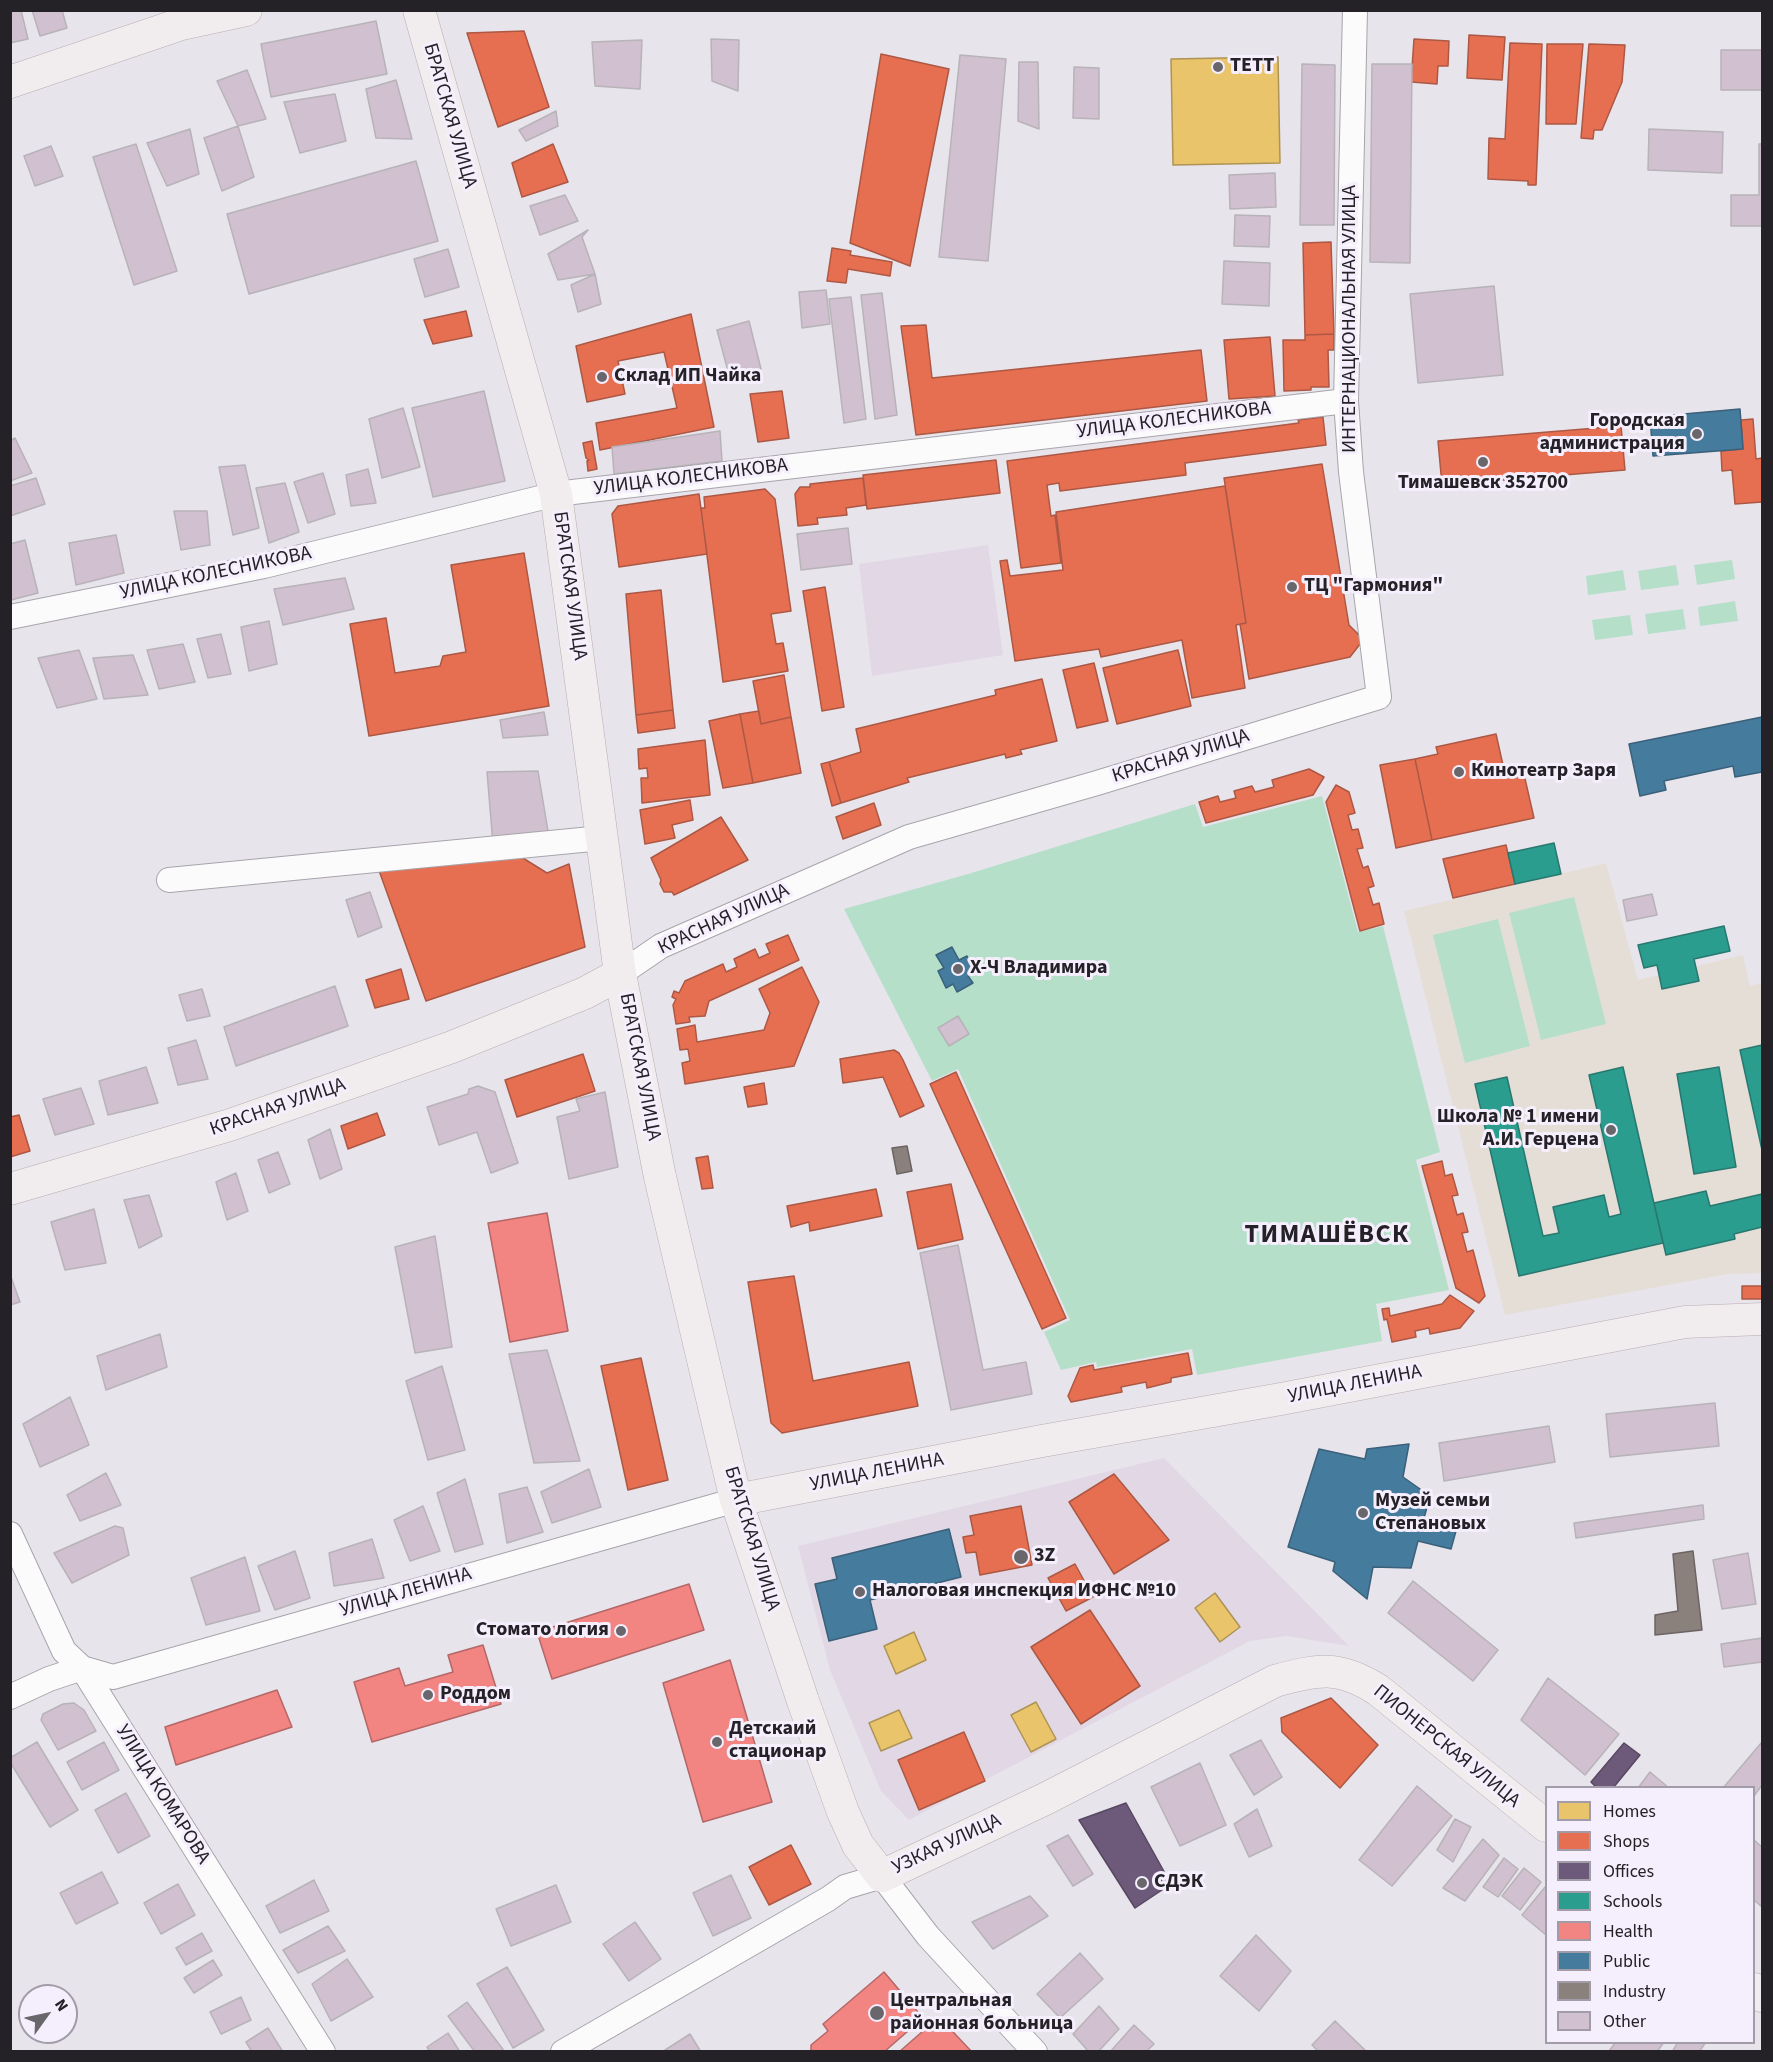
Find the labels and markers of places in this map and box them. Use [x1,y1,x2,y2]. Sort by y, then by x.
place label: ТЕТТ [1230,55,1274,79]
marker: ТЕТТ [1211,60,1225,74]
place label: Склад ИП Чайка [614,365,761,389]
marker: Склад ИП Чайка [595,370,609,384]
place label: Городская администрация [1539,410,1685,457]
marker: Городская администрация [1690,427,1704,441]
marker: Тимашевск 352700 [1476,455,1490,469]
place label: Тимашевск 352700 [1398,472,1568,496]
place label: ТЦ "Гармония" [1304,575,1443,599]
marker: ТЦ "Гармония" [1285,580,1299,594]
place label: Кинотеатр Заря [1471,760,1616,784]
marker: Кинотеатр Заря [1452,765,1466,779]
place label: Х-Ч Владимира [970,957,1108,981]
marker: Х-Ч Владимира [951,962,965,976]
place label: Школа № 1 имени А.И. Герцена [1437,1106,1599,1153]
marker: Школа № 1 имени А.И. Герцена [1604,1123,1618,1137]
place label: Музей семьи Степановых [1375,1490,1490,1537]
marker: Музей семьи Степановых [1356,1506,1370,1520]
place label: 3Z [1034,1545,1055,1569]
marker: 3Z [1012,1548,1030,1566]
place label: Налоговая инспекция ИФНС №10 [872,1580,1176,1604]
marker: Налоговая инспекция ИФНС №10 [853,1585,867,1599]
place label: Стомато логия [476,1619,609,1643]
marker: Стомато логия [614,1624,628,1638]
place label: Роддом [440,1683,511,1707]
marker: Роддом [421,1688,435,1702]
place label: Детскаий стационар [729,1718,826,1765]
marker: Детскаий стационар [710,1735,724,1749]
place label: СДЭК [1154,1871,1203,1895]
marker: СДЭК [1135,1876,1149,1890]
place label: Центральная районная больница [890,1990,1073,2037]
marker: Центральная районная больница [868,2004,886,2022]

